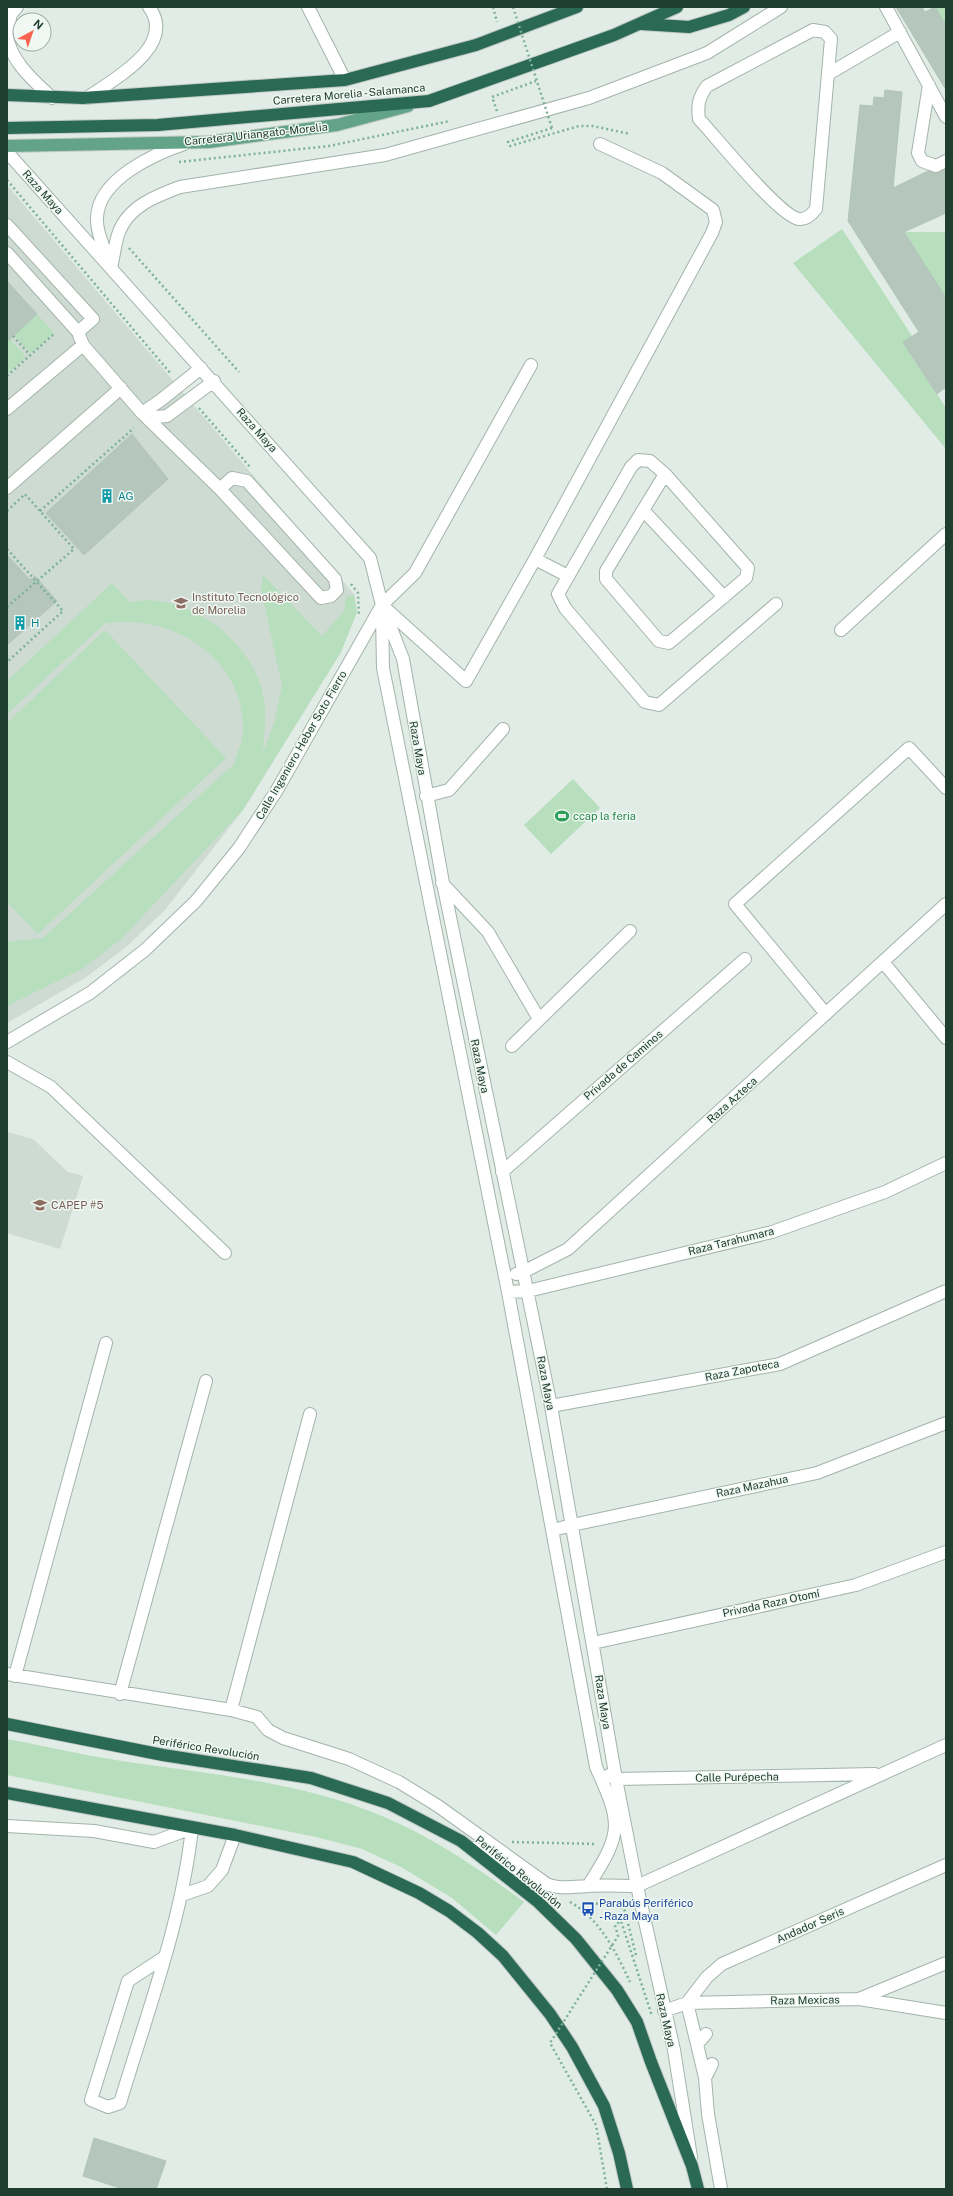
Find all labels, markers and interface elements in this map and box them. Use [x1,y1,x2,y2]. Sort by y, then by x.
north arrow [12,12,52,52]
text: N [31,17,46,32]
street label: Carretera Morelia - Salamanca [272,81,426,107]
street label: Carretera Uriangato-Morelia [184,121,328,147]
street label: Raza Maya [20,168,66,216]
street label: Raza Maya [234,406,280,454]
building icon: AG [99,488,115,504]
place label: AG [118,490,134,502]
place label: Instituto Tecnológico de Morelia [192,591,299,616]
school or university icon: Instituto Tecnológico de Morelia [173,595,189,611]
building icon: H [12,615,28,631]
place label: H [31,617,39,629]
street label: Calle Ingeniero Heber Soto Fierro [253,668,349,822]
street label: Raza Maya [407,720,429,776]
sports icon: ccap la feria [554,808,570,824]
place label: ccap la feria [573,810,636,822]
street label: Privada de Caminos [581,1027,665,1102]
street label: Raza Maya [468,1038,492,1094]
street label: Raza Azteca [705,1074,759,1126]
school or university icon: CAPEP #5 [32,1197,48,1213]
place label: CAPEP #5 [51,1199,104,1211]
street label: Raza Tarahumara [687,1225,775,1257]
street label: Raza Maya [535,1355,557,1411]
street label: Raza Zapoteca [704,1357,780,1383]
street label: Raza Mazahua [715,1472,789,1500]
street label: Privada Raza Otomí [721,1587,821,1619]
street label: Raza Maya [593,1674,613,1730]
street label: Periférico Revolución [152,1734,260,1762]
street label: Calle Purépecha [695,1770,779,1784]
street label: Periférico Revolución [473,1833,565,1911]
place label: Parabús Periférico - Raza Maya [599,1897,693,1922]
bus stop icon: Parabús Periférico - Raza Maya [580,1901,596,1917]
street label: Andador Seris [774,1905,846,1945]
street label: Raza Maya [654,1992,678,2048]
street label: Raza Mexicas [770,1993,840,2007]

